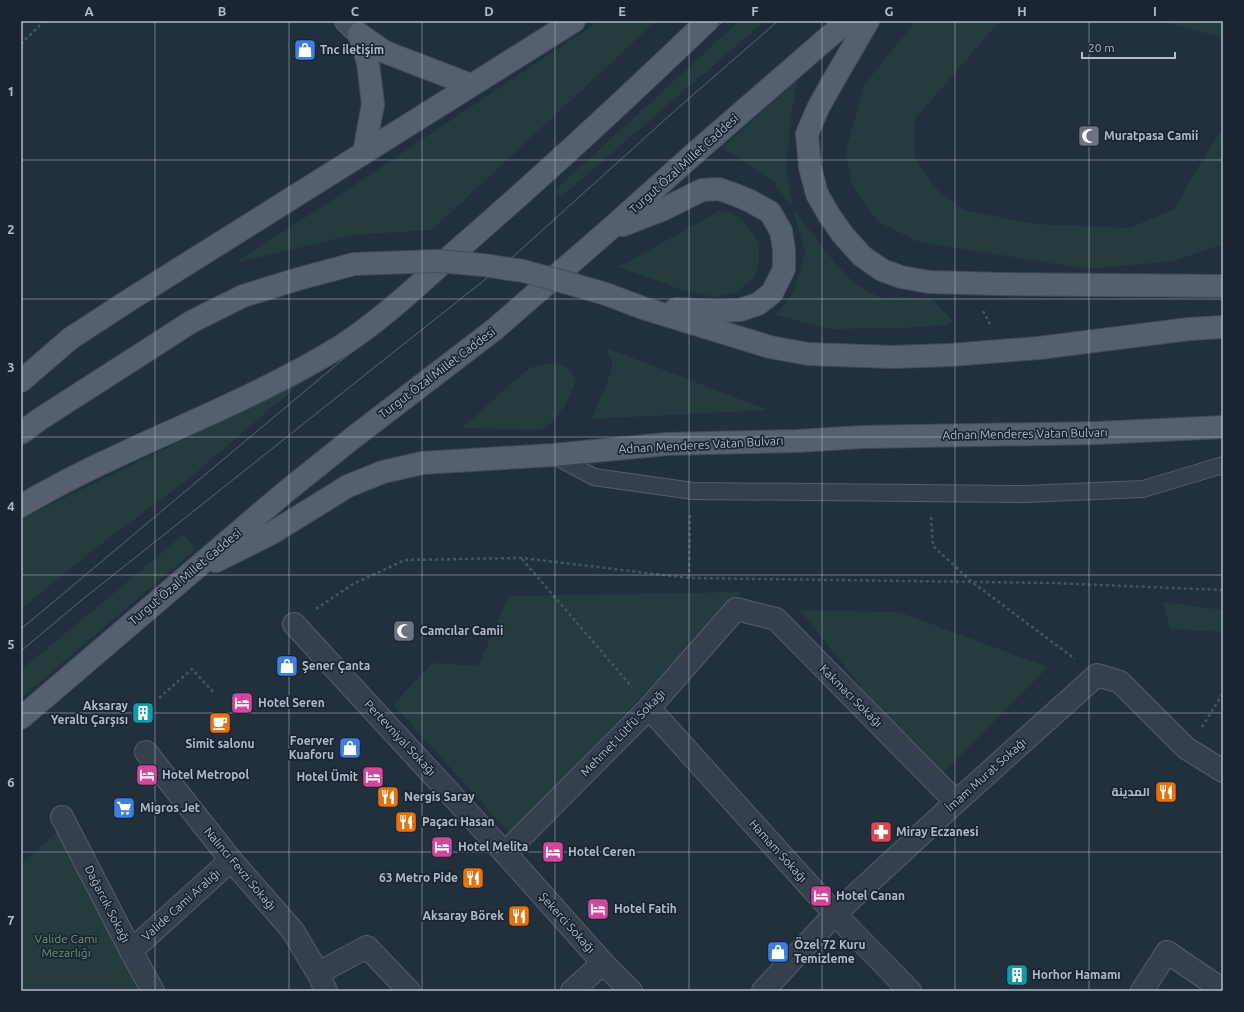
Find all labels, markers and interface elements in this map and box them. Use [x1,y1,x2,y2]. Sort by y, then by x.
text: A [84,4,94,18]
text: B [218,4,227,18]
text: C [351,4,360,18]
text: D [484,4,494,18]
text: E [618,4,626,18]
text: F [751,4,759,18]
text: G [885,4,894,18]
text: H [1017,4,1027,18]
text: I [1153,4,1157,18]
scale bar [1082,34,1175,60]
shop icon: Tnc iletişim [292,37,318,63]
text: 20 m [1088,41,1115,54]
place label: Tnc iletişim [320,43,384,58]
text: 1 [7,84,15,98]
street label: Turgut Özal Millet Caddesi [627,111,741,216]
mosque icon: Muratpasa Camii [1076,123,1102,149]
place label: Muratpasa Camii [1104,129,1198,142]
text: 2 [7,222,15,236]
street label: Turgut Özal Millet Caddesi [376,325,497,420]
text: 3 [7,360,15,374]
street label: Adnan Menderes Vatan Bulvarı [942,426,1108,441]
street label: Adnan Menderes Vatan Bulvarı [618,434,784,455]
text: 4 [7,499,15,513]
street label: Turgut Özal Millet Caddesi [126,526,243,627]
mosque icon: Camcılar Camii [391,618,417,644]
place label: Camcılar Camii [420,624,503,637]
text: 5 [7,637,15,651]
shop icon: Şener Çanta [274,653,300,679]
place label: Şener Çanta [302,659,370,674]
street label: Kakmacı Sokağı [818,662,885,729]
street label: Mehmet Lütfü Sokağı [578,687,667,779]
hotel icon: Hotel Seren [229,690,255,716]
place label: Hotel Seren [258,696,325,709]
street label: Pertevniyal Sokağı [362,697,439,778]
place label: Aksaray Yeraltı Çarşısı [51,699,129,728]
building icon: Aksaray Yeraltı Çarşısı [130,700,156,726]
cafe icon: Simit salonu [207,710,233,736]
place label: Foerver Kuaforu [289,734,334,761]
shop icon: Foerver Kuaforu [337,735,363,761]
street label: İmam Murat Sokağı [943,735,1028,814]
place label: Simit salonu [186,737,254,750]
hotel icon: Hotel Metropol [134,762,160,788]
hotel icon: Hotel Ümit [360,764,386,790]
place label: Hotel Metropol [162,768,250,781]
place label: Hotel Ümit [296,769,358,783]
text: 6 [7,775,15,789]
restaurant icon: المدينة [1153,779,1179,805]
restaurant icon: Nergis Saray [375,784,401,810]
place label: المدينة [1112,785,1150,799]
place label: Nergis Saray [404,790,475,803]
supermarket icon: Migros Jet [111,795,137,821]
place label: Migros Jet [140,801,200,814]
restaurant icon: Paçacı Hasan [393,809,419,835]
place label: Paçacı Hasan [422,815,495,830]
street label: Hamam Sokağı [747,817,810,885]
pharmacy icon: Miray Eczanesi [868,819,894,845]
street label: Nalıncı Fevzi Sokağı [202,825,279,913]
place label: Miray Eczanesi [896,825,979,838]
hotel icon: Hotel Melita [429,834,455,860]
hotel icon: Hotel Ceren [540,839,566,865]
place label: Hotel Melita [458,840,528,853]
place label: Hotel Ceren [568,845,636,858]
street label: Dağarcık Sokağı [82,863,133,945]
restaurant icon: 63 Metro Pide [460,865,486,891]
street label: Valide Cami Aralığı [139,866,222,943]
place label: 63 Metro Pide [379,871,458,884]
hotel icon: Hotel Canan [808,883,834,909]
place label: Hotel Canan [836,889,905,902]
street label: Şekerci Sokağı [537,890,598,955]
hotel icon: Hotel Fatih [585,896,611,922]
place label: Hotel Fatih [614,902,677,915]
restaurant icon: Aksaray Börek [506,903,532,929]
place label: Aksaray Börek [423,909,504,922]
text: 7 [7,913,15,927]
park label: Valide Cami Mezarlığı [35,932,97,959]
place label: Özel 72 Kuru Temizleme [794,937,866,965]
shop icon: Özel 72 Kuru Temizleme [765,939,791,965]
building icon: Horhor Hamamı [1004,962,1030,988]
place label: Horhor Hamamı [1032,968,1121,981]

